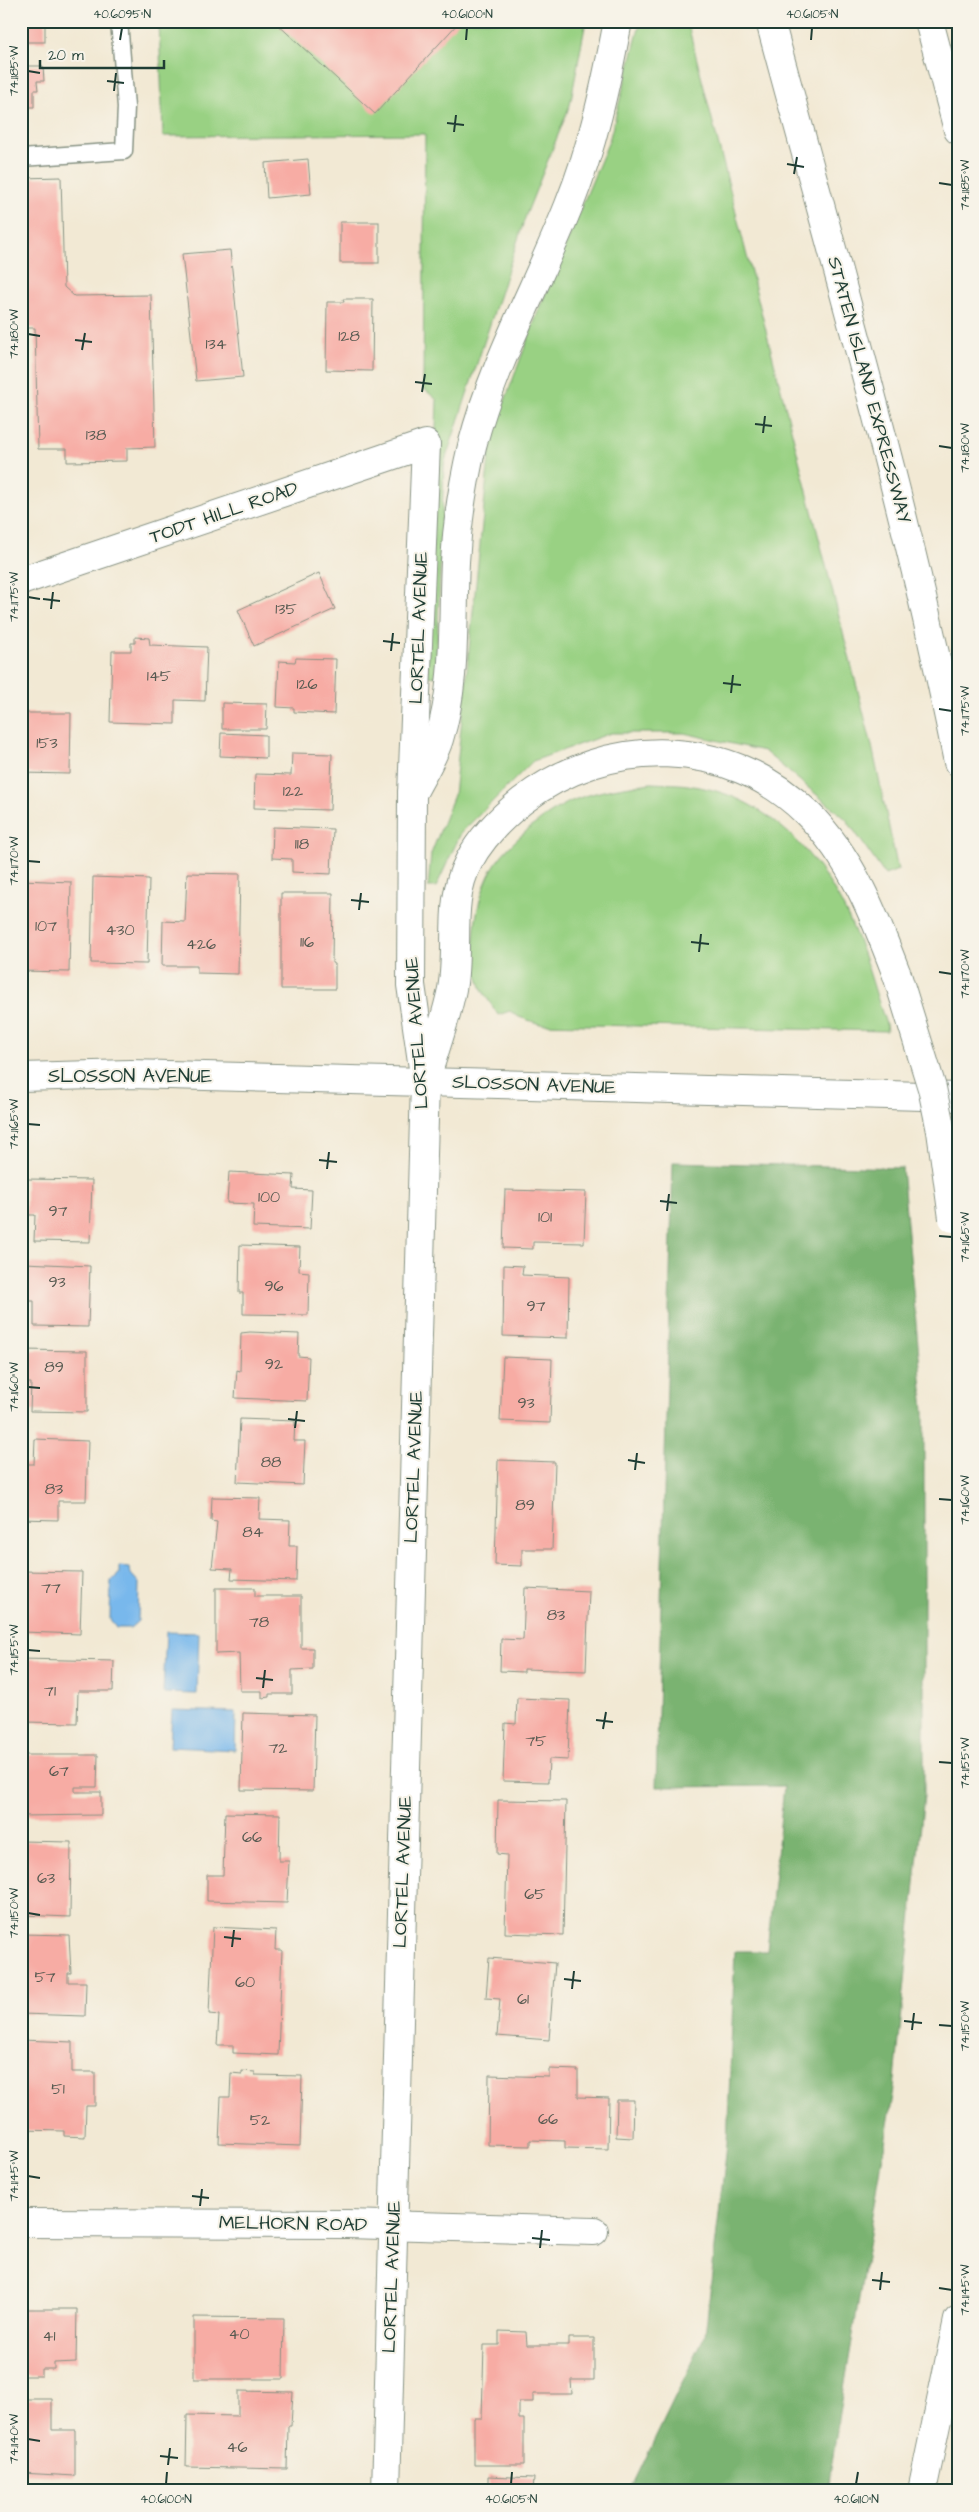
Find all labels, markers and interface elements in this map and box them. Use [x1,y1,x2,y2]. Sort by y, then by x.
text: 40.6095°N [93,6,151,23]
text: 40.6100°N [441,6,493,23]
text: 40.6105°N [786,6,839,23]
scale bar [40,38,164,70]
text: 74.1185°W [6,45,23,96]
text: 20 m [48,45,84,66]
text: 74.1185°W [957,159,974,210]
street label: STATEN ISLAND EXPRESSWAY [820,254,918,526]
text: 74.1180°W [6,309,23,359]
house number: 128 [338,325,360,347]
house number: 134 [205,333,227,355]
text: 74.1180°W [957,423,974,473]
house number: 138 [86,424,106,446]
street label: TODT HILL ROAD [146,475,302,551]
street label: LORTEL AVENUE [403,551,435,705]
text: 74.1175°W [6,571,23,622]
house number: 135 [275,598,297,620]
house number: 145 [147,665,172,687]
house number: 126 [296,673,318,695]
text: 74.1175°W [957,685,974,736]
house number: 153 [36,732,58,754]
house number: 122 [283,780,303,802]
house number: 118 [295,833,309,855]
text: 74.1170°W [6,836,23,886]
house number: 107 [35,915,57,937]
house number: 430 [105,919,135,941]
house number: 116 [300,931,314,953]
house number: 426 [186,933,216,955]
text: 74.1170°W [957,949,974,999]
street label: LORTEL AVENUE [398,956,436,1110]
street label: SLOSSON AVENUE [48,1063,212,1090]
street label: SLOSSON AVENUE [452,1069,616,1101]
text: 74.1165°W [6,1098,23,1149]
house number: 100 [258,1186,280,1208]
house number: 97 [49,1200,68,1222]
house number: 101 [538,1206,552,1228]
text: 74.1165°W [957,1211,974,1262]
house number: 93 [48,1271,66,1293]
house number: 96 [264,1275,284,1297]
house number: 97 [527,1295,546,1317]
house number: 92 [265,1353,283,1375]
house number: 89 [44,1356,64,1378]
text: 74.1160°W [6,1362,23,1412]
street label: LORTEL AVENUE [398,1390,430,1544]
house number: 93 [517,1392,535,1414]
house number: 88 [261,1451,281,1473]
text: 74.1160°W [957,1475,974,1525]
house number: 83 [45,1478,63,1500]
house number: 89 [515,1494,535,1516]
house number: 84 [242,1521,264,1543]
house number: 77 [41,1577,61,1599]
house number: 83 [547,1604,565,1626]
house number: 78 [249,1611,269,1633]
text: 74.1155°W [6,1624,23,1676]
house number: 71 [44,1680,56,1702]
house number: 75 [525,1730,547,1752]
house number: 72 [269,1737,288,1759]
text: 74.1155°W [957,1737,974,1789]
house number: 67 [49,1760,69,1782]
street label: LORTEL AVENUE [387,1795,419,1949]
house number: 66 [242,1826,262,1848]
house number: 63 [37,1867,55,1889]
house number: 65 [524,1883,546,1905]
text: 74.1150°W [6,1887,23,1938]
house number: 57 [34,1966,56,1988]
house number: 60 [235,1971,255,1993]
house number: 61 [517,1988,529,2010]
text: 74.1150°W [957,2000,974,2051]
house number: 51 [51,2078,65,2100]
house number: 66 [538,2108,558,2130]
house number: 52 [250,2109,270,2131]
text: 74.1145°W [6,2150,23,2201]
street label: LORTEL AVENUE [376,2200,408,2354]
street label: MELHORN ROAD [219,2209,367,2239]
text: 74.1145°W [957,2264,974,2315]
house number: 40 [229,2323,249,2345]
house number: 41 [43,2325,55,2347]
text: 74.1140°W [6,2413,23,2464]
house number: 46 [227,2436,247,2458]
text: 40.6100°N [140,2491,192,2508]
text: 40.6105°N [485,2491,538,2508]
text: 40.6110°N [833,2491,879,2508]

